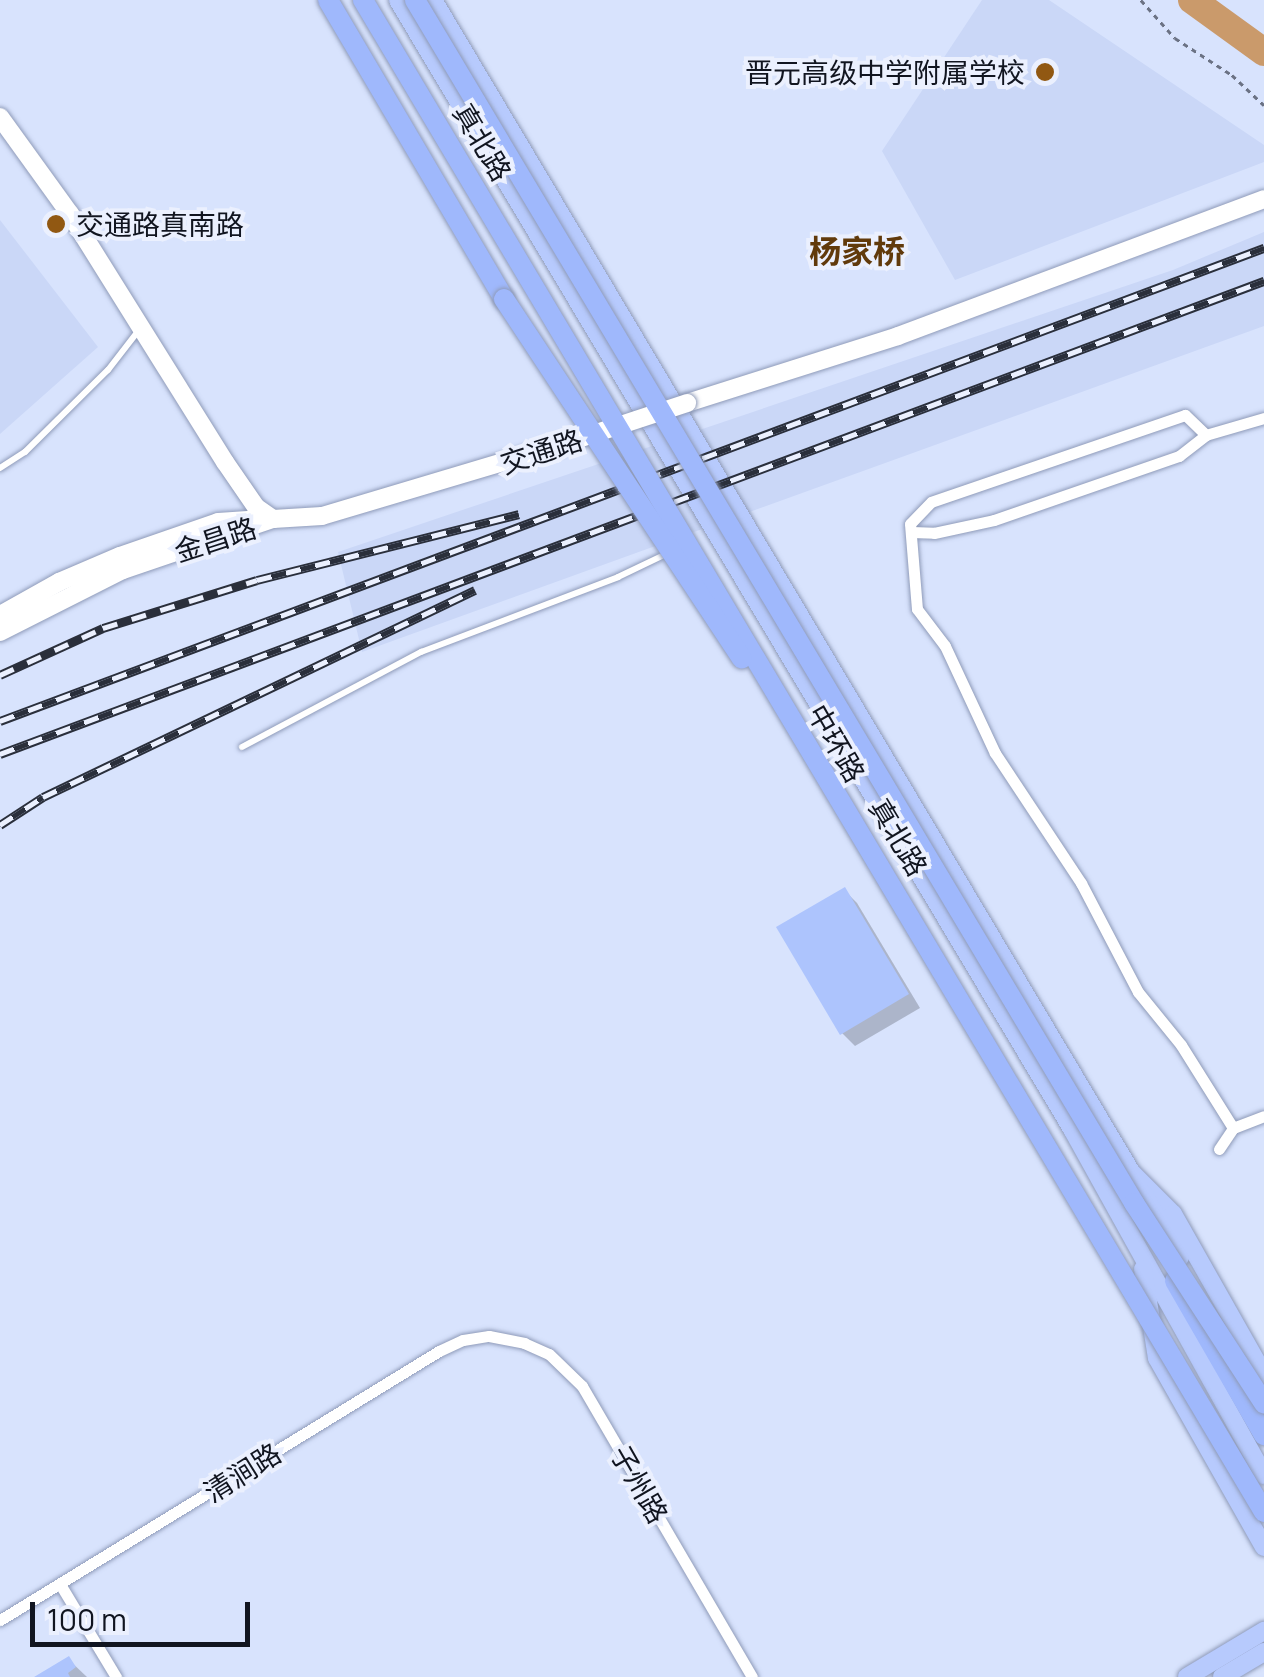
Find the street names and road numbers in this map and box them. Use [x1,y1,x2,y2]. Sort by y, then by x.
street label: 真北路 [447,97,519,187]
street label: 交通路 [496,422,586,480]
street label: 金昌路 [170,510,260,568]
street label: 中环路 [801,698,873,788]
street label: 真北路 [863,792,935,882]
street label: 清涧路 [197,1435,287,1509]
street label: 子州路 [604,1439,676,1529]

